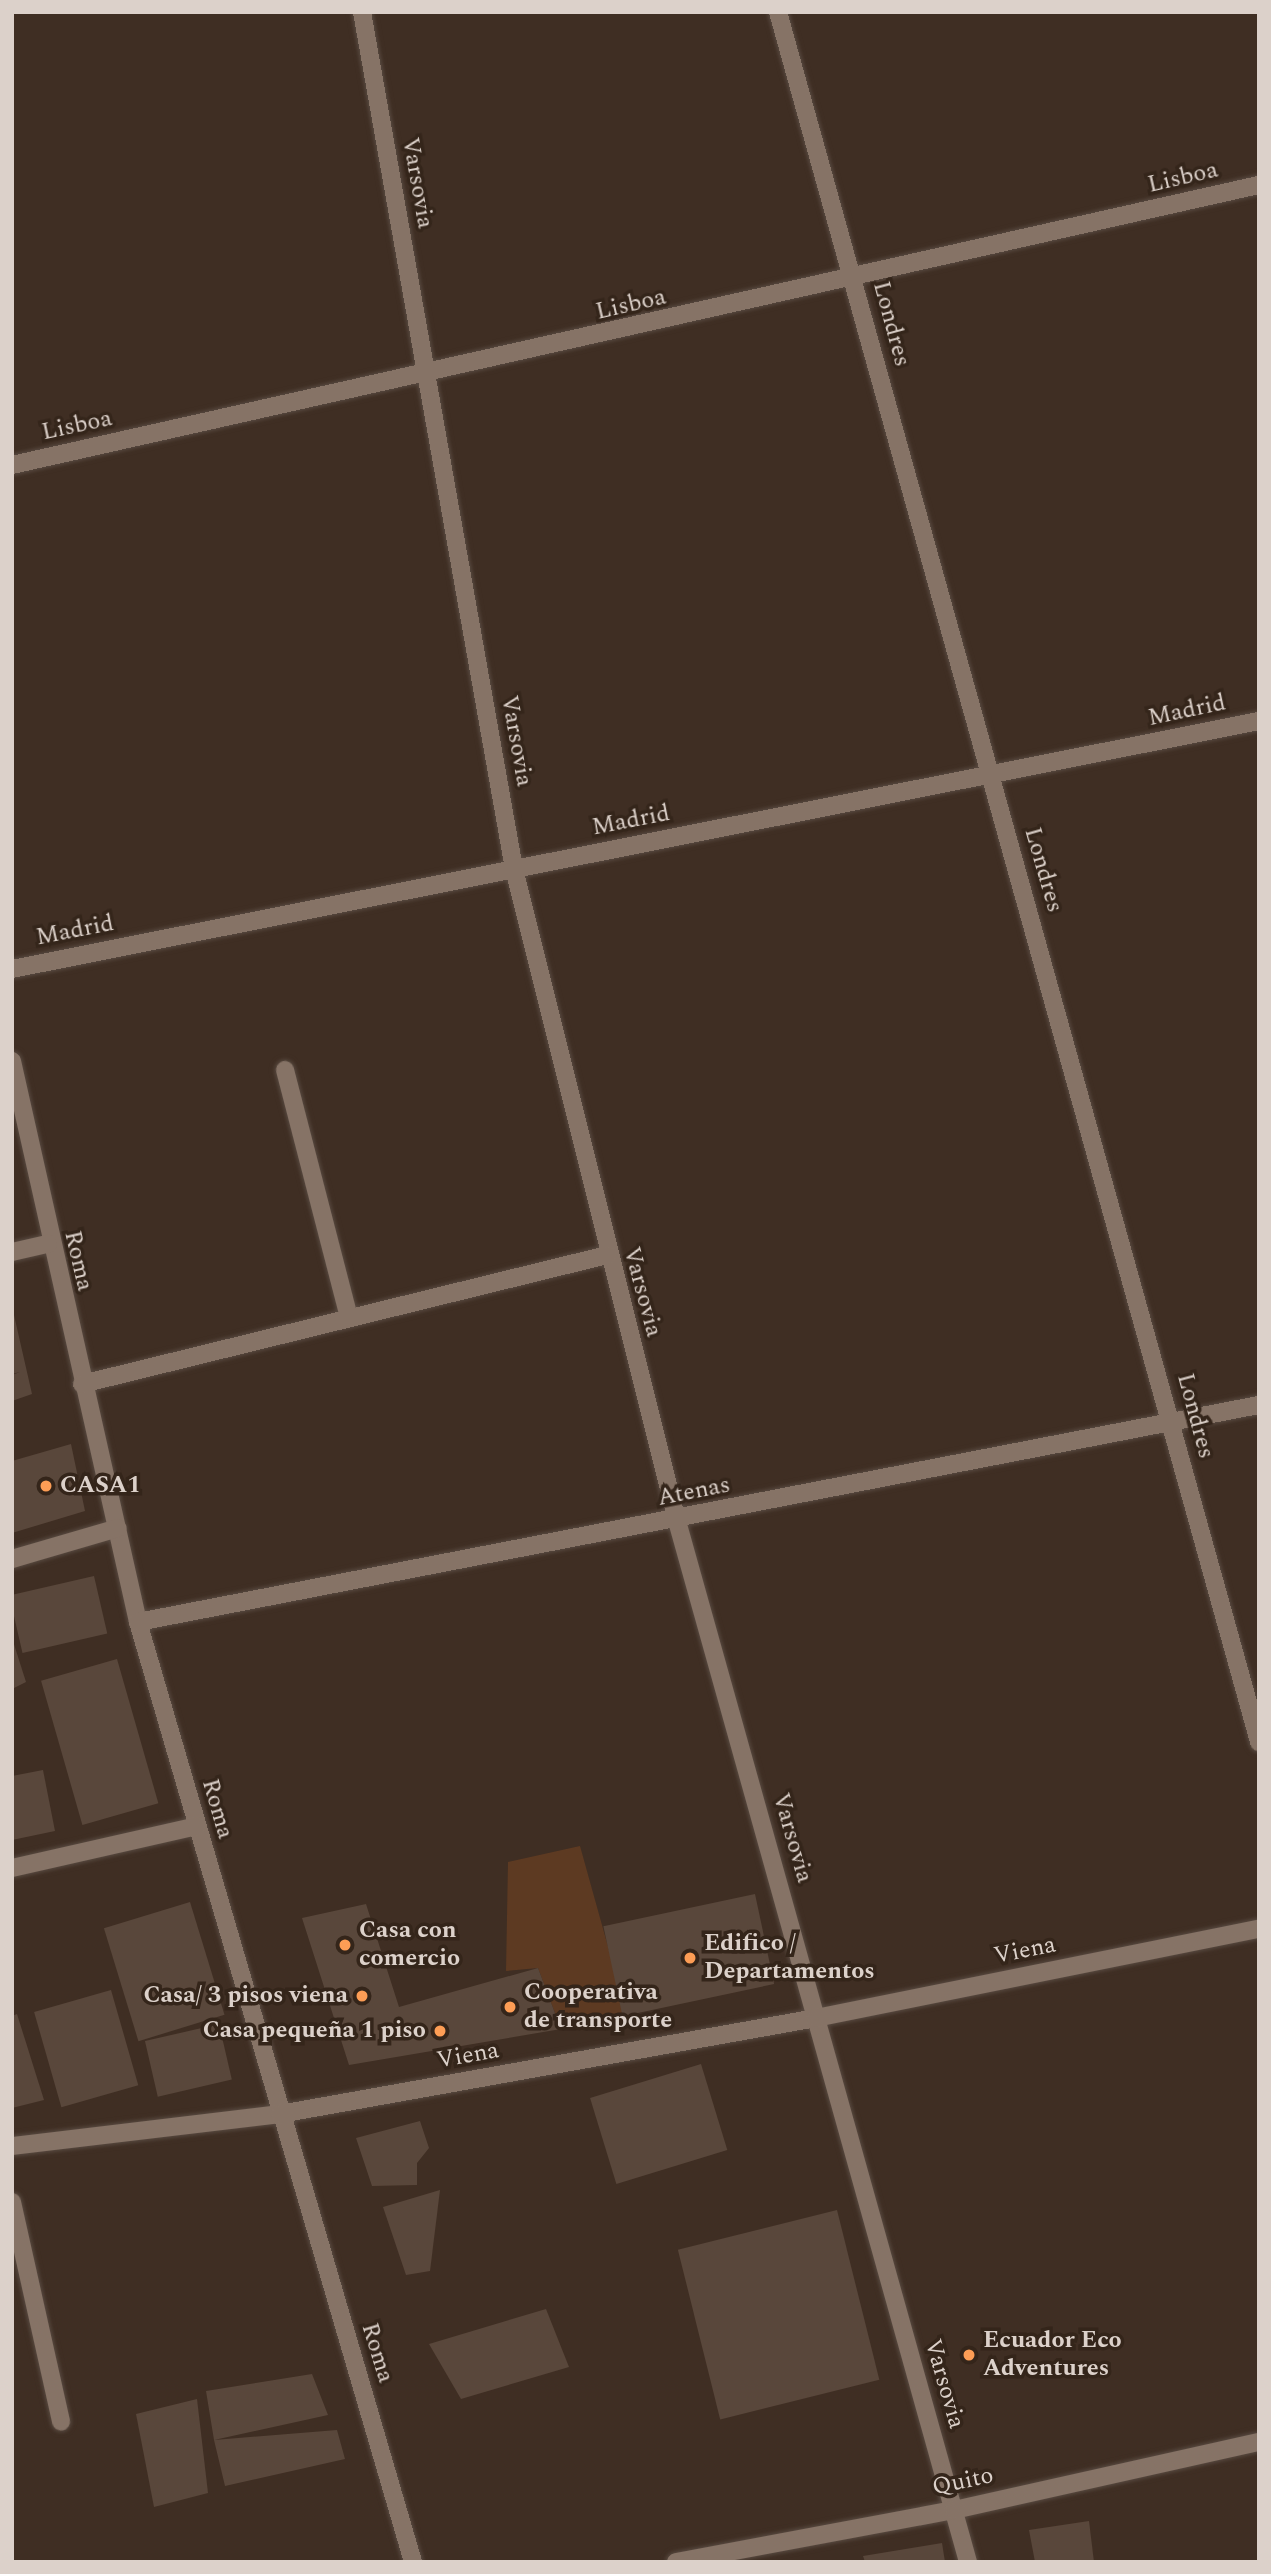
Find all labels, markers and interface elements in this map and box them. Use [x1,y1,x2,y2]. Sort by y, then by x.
street label: Varsovia [395,135,439,231]
street label: Lisboa [1145,156,1221,200]
street label: Londres [866,278,916,370]
street label: Lisboa [593,283,669,327]
street label: Lisboa [39,405,115,447]
street label: Madrid [1146,689,1228,733]
street label: Varsovia [494,693,538,789]
street label: Madrid [590,799,672,843]
street label: Londres [1017,824,1069,916]
street label: Madrid [34,909,116,953]
street label: Roma [57,1228,99,1294]
street label: Varsovia [616,1244,668,1340]
street label: Londres [1170,1370,1220,1462]
street label: Atenas [655,1471,733,1513]
place label: CASA1 [60,1472,141,1500]
marker: CASA1 [38,1478,54,1494]
street label: Roma [195,1776,239,1842]
street label: Varsovia [765,1790,819,1886]
place label: Casa con comercio [359,1917,460,1973]
place label: Edifico / Departamentos [704,1930,875,1986]
street label: Viena [992,1931,1058,1971]
marker: Casa con comercio [337,1937,353,1953]
marker: Edifico / Departamentos [682,1950,698,1966]
place label: Cooperativa de transporte [524,1979,672,2035]
place label: Casa/ 3 pisos viena [143,1982,348,2010]
marker: Casa/ 3 pisos viena [354,1988,370,2004]
marker: Cooperativa de transporte [502,1999,518,2015]
place label: Casa pequeña 1 piso [203,2017,426,2045]
marker: Casa pequeña 1 piso [432,2023,448,2039]
street label: Viena [435,2036,501,2076]
street label: Roma [354,2320,400,2386]
place label: Ecuador Eco Adventures [983,2327,1122,2383]
street label: Varsovia [917,2336,971,2432]
marker: Ecuador Eco Adventures [961,2347,977,2363]
street label: Quito [930,2461,996,2503]

